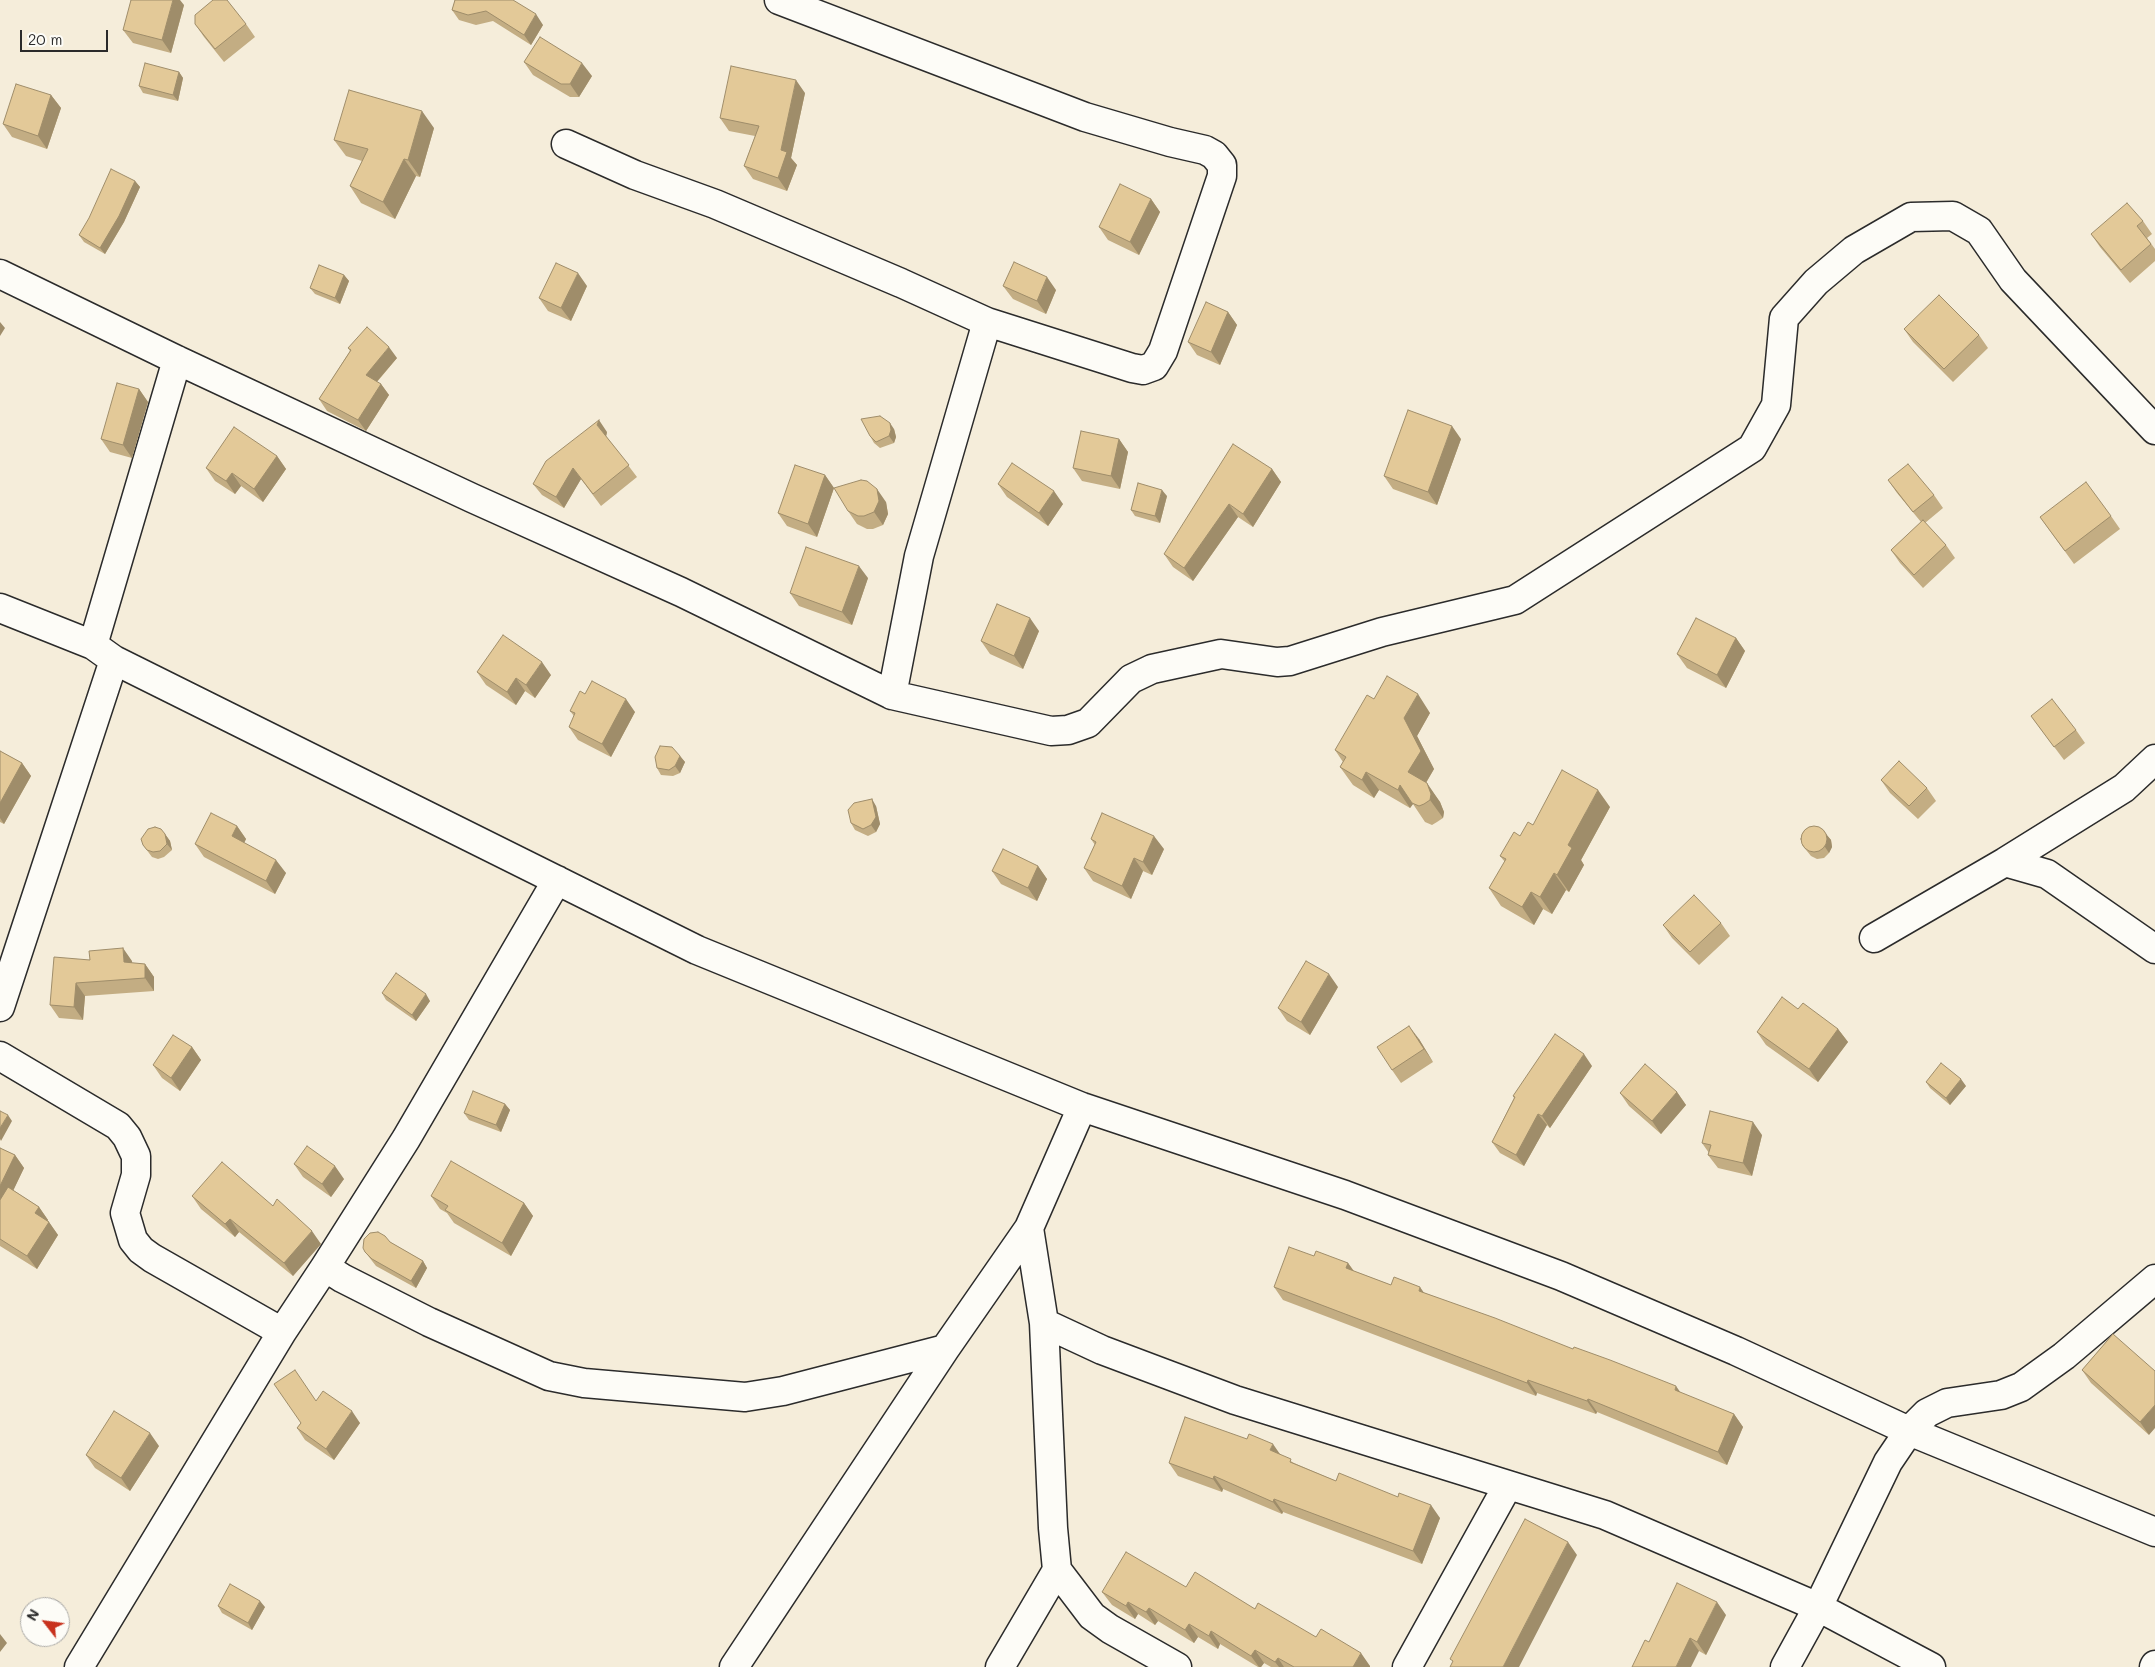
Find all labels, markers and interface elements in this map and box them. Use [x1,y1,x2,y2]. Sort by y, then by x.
scale bar [22,20,110,52]
text: 20 m [28,29,62,49]
north arrow [20,1597,70,1647]
text: N [22,1605,43,1624]

